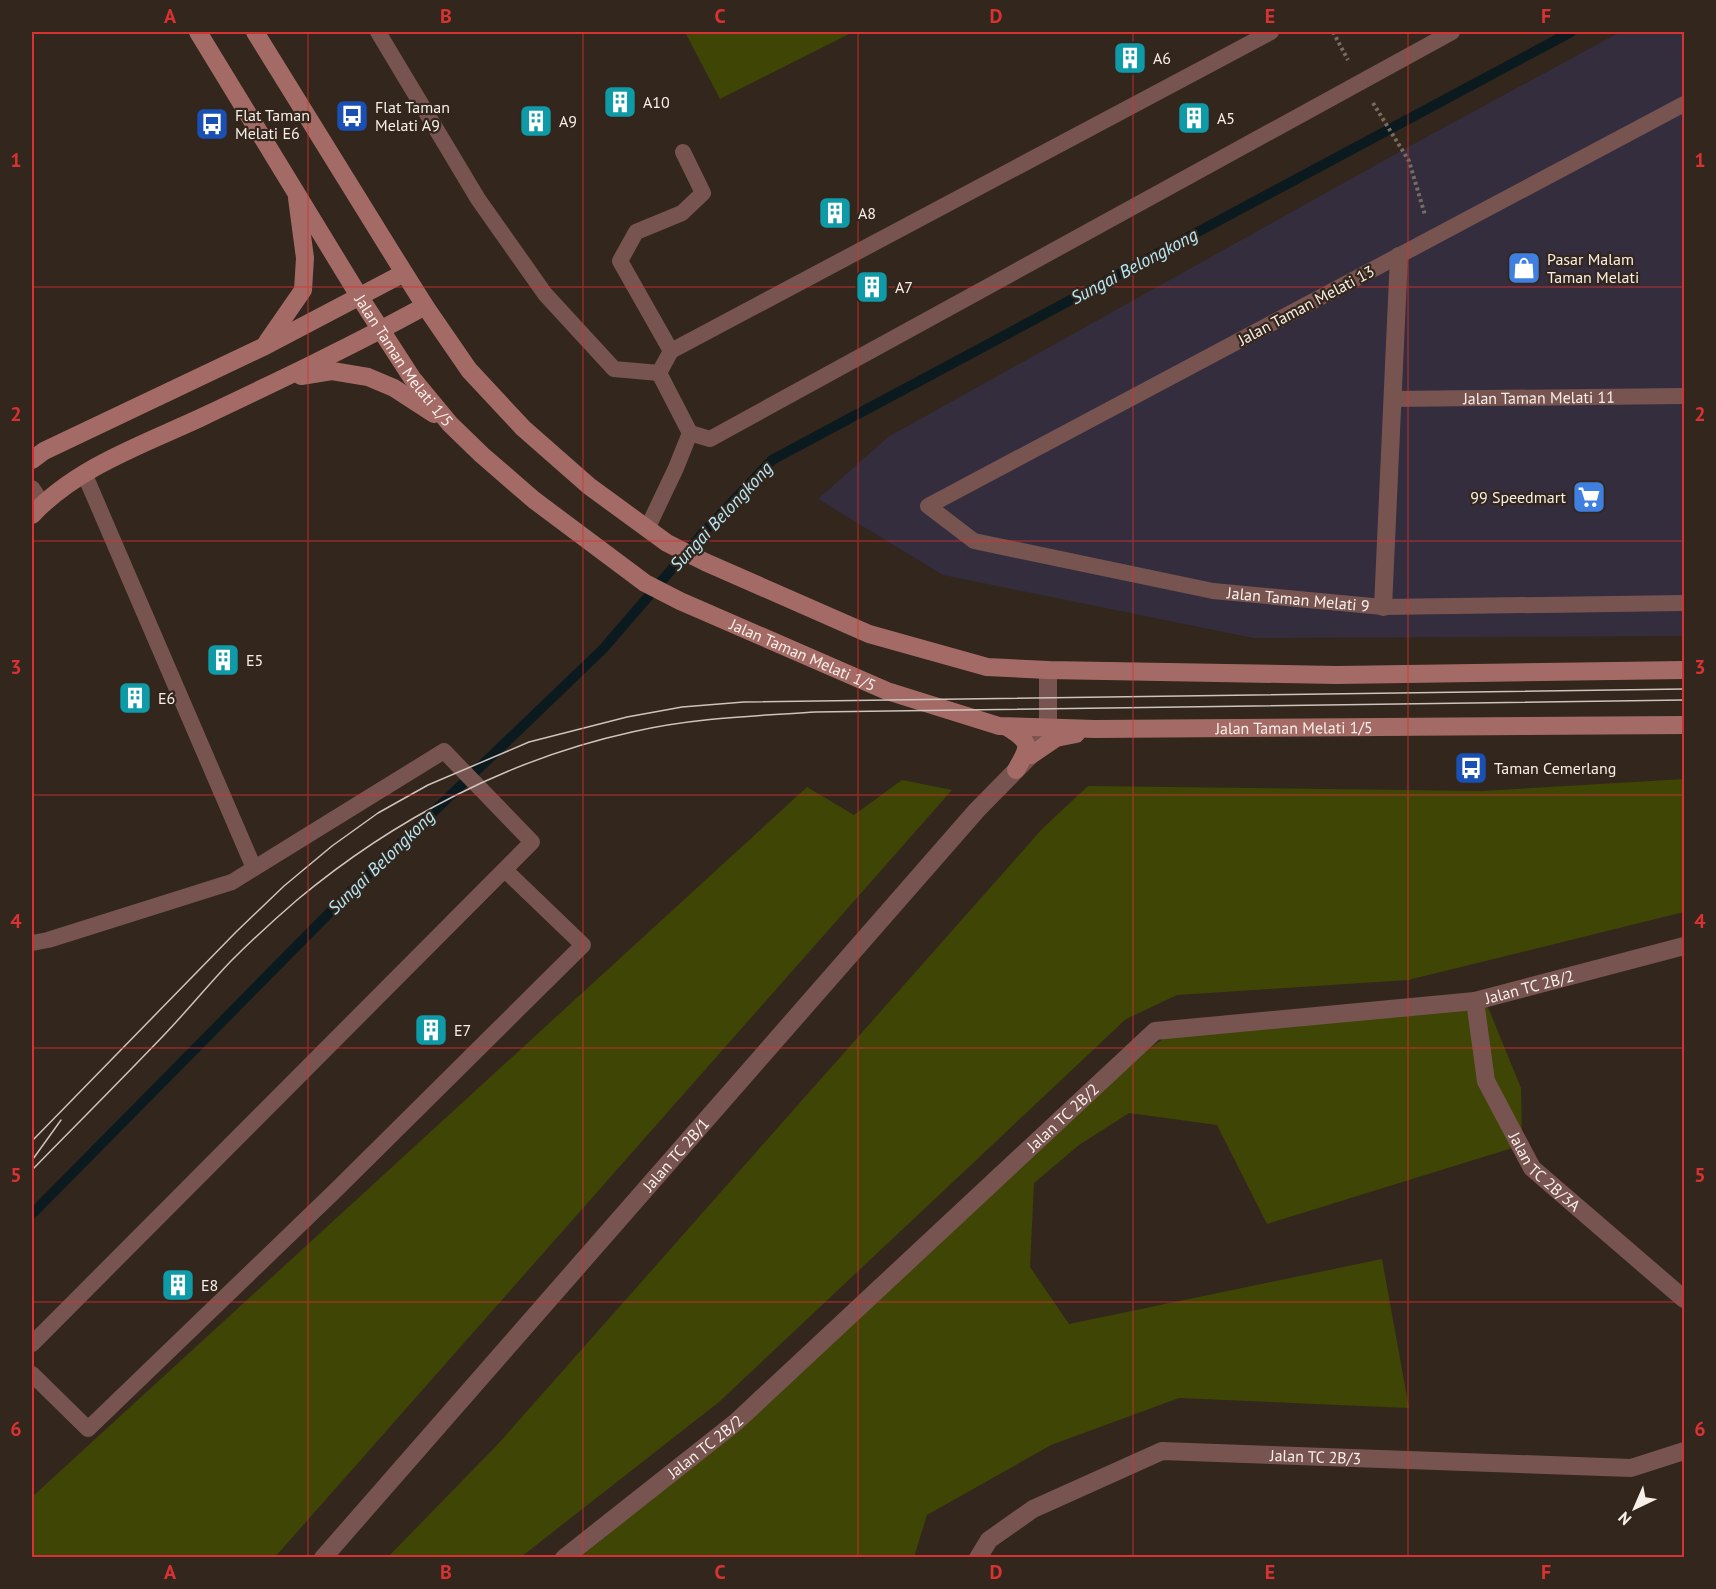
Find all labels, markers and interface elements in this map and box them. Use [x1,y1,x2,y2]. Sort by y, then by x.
text: A [164,3,177,29]
text: B [440,3,452,29]
text: C [714,3,726,29]
text: D [990,3,1003,29]
text: E [1265,3,1275,29]
text: F [1541,3,1551,29]
building icon: A6 [1112,40,1148,76]
place label: A6 [1153,48,1171,68]
building icon: A10 [602,84,638,120]
place label: A10 [643,92,670,112]
place label: Flat Taman Melati A9 [375,97,450,135]
bus stop icon: Flat Taman Melati A9 [334,98,370,134]
building icon: A5 [1176,100,1212,136]
building icon: A9 [518,103,554,139]
place label: Flat Taman Melati E6 [235,105,310,143]
bus stop icon: Flat Taman Melati E6 [194,106,230,142]
place label: A5 [1217,108,1235,128]
place label: A9 [559,111,577,131]
text: 1 [10,147,22,173]
text: 1 [1694,147,1706,173]
building icon: A8 [817,195,853,231]
place label: A8 [858,203,876,223]
water label: Sungai Belongkong [1066,223,1202,309]
place label: Pasar Malam Taman Melati [1547,249,1639,287]
shop icon: Pasar Malam Taman Melati [1506,250,1542,286]
street label: Jalan Taman Melati 13 [1233,261,1378,350]
building icon: A7 [854,269,890,305]
place label: A7 [895,277,913,297]
street label: Jalan Taman Melati 1/5 [350,290,458,431]
street label: Jalan Taman Melati 11 [1462,387,1615,408]
text: 2 [10,401,22,427]
text: 2 [1694,401,1706,427]
water label: Sungai Belongkong [665,457,777,575]
supermarket icon: 99 Speedmart [1571,479,1607,515]
place label: 99 Speedmart [1470,487,1567,507]
street label: Jalan Taman Melati 9 [1225,582,1371,616]
street label: Jalan Taman Melati 1/5 [726,614,879,695]
building icon: E5 [205,642,241,678]
place label: E5 [246,650,263,670]
text: 3 [10,654,22,680]
text: 3 [1694,654,1706,680]
building icon: E6 [117,680,153,716]
place label: E6 [158,688,175,708]
street label: Jalan Taman Melati 1/5 [1214,717,1373,738]
bus stop icon: Taman Cemerlang [1453,750,1489,786]
place label: Taman Cemerlang [1494,758,1616,778]
water label: Sungai Belongkong [322,805,440,919]
text: 4 [10,908,22,934]
text: 4 [1694,908,1706,934]
street label: Jalan TC 2B/2 [1482,965,1576,1008]
building icon: E7 [413,1012,449,1048]
place label: E7 [454,1020,471,1040]
street label: Jalan TC 2B/2 [1022,1079,1103,1156]
street label: Jalan TC 2B/1 [638,1114,713,1196]
street label: Jalan TC 2B/3A [1504,1128,1585,1216]
text: 5 [10,1162,22,1188]
text: 5 [1694,1162,1706,1188]
building icon: E8 [160,1267,196,1303]
place label: E8 [201,1275,218,1295]
street label: Jalan TC 2B/2 [662,1410,747,1483]
text: 6 [10,1416,22,1442]
text: 6 [1694,1416,1706,1442]
street label: Jalan TC 2B/3 [1269,1445,1361,1468]
north arrow [1605,1478,1665,1538]
text: N [1614,1508,1635,1530]
text: A [164,1559,177,1585]
text: B [440,1559,452,1585]
text: C [714,1559,726,1585]
text: D [990,1559,1003,1585]
text: E [1265,1559,1275,1585]
text: F [1541,1559,1551,1585]

